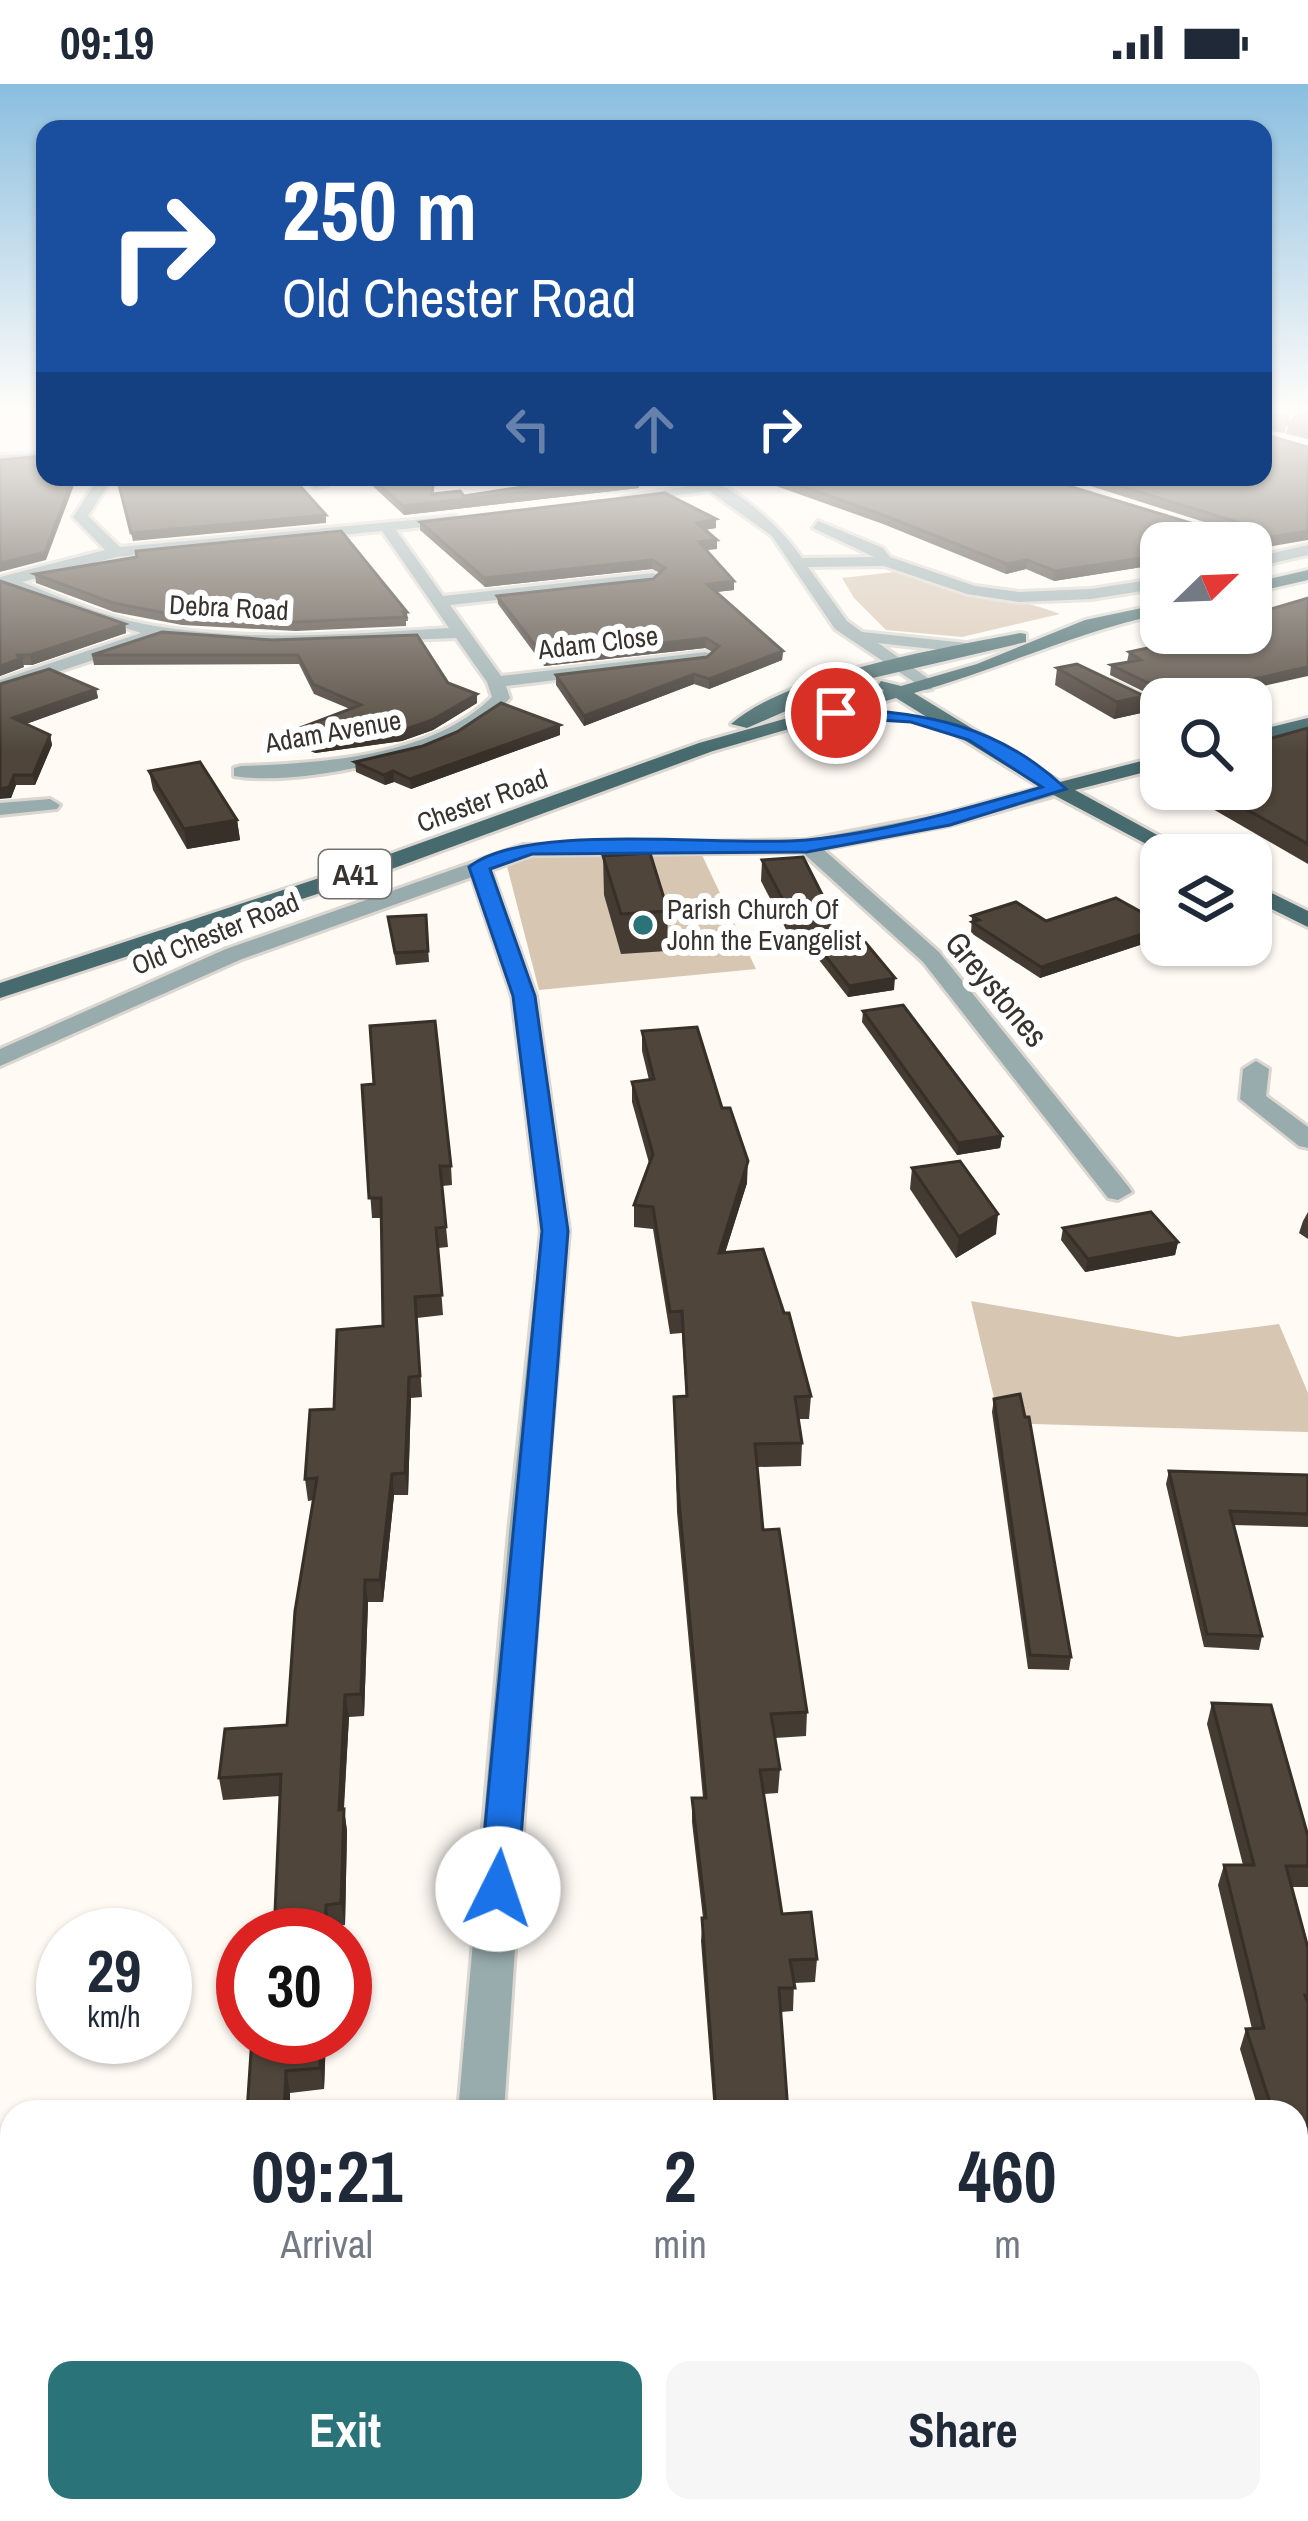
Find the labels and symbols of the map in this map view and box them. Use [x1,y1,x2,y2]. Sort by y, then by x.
north arrow [1140,522,1272,654]
street label: Debra Road [168,586,290,628]
street label: Adam Close [535,617,660,667]
pin [785,662,887,764]
street label: Adam Avenue [261,701,404,761]
street label: Chester Road [412,760,552,840]
road number: A41 [319,850,391,898]
street label: Old Chester Road [126,883,304,983]
place label: Parish Church Of John the Evangelist [667,891,861,958]
marker: Parish Church Of John the Evangelist [630,912,656,938]
street label: Greystones [936,922,1058,1056]
position arrow [435,1826,561,1952]
speed limit sign: 30 [216,1908,372,2064]

